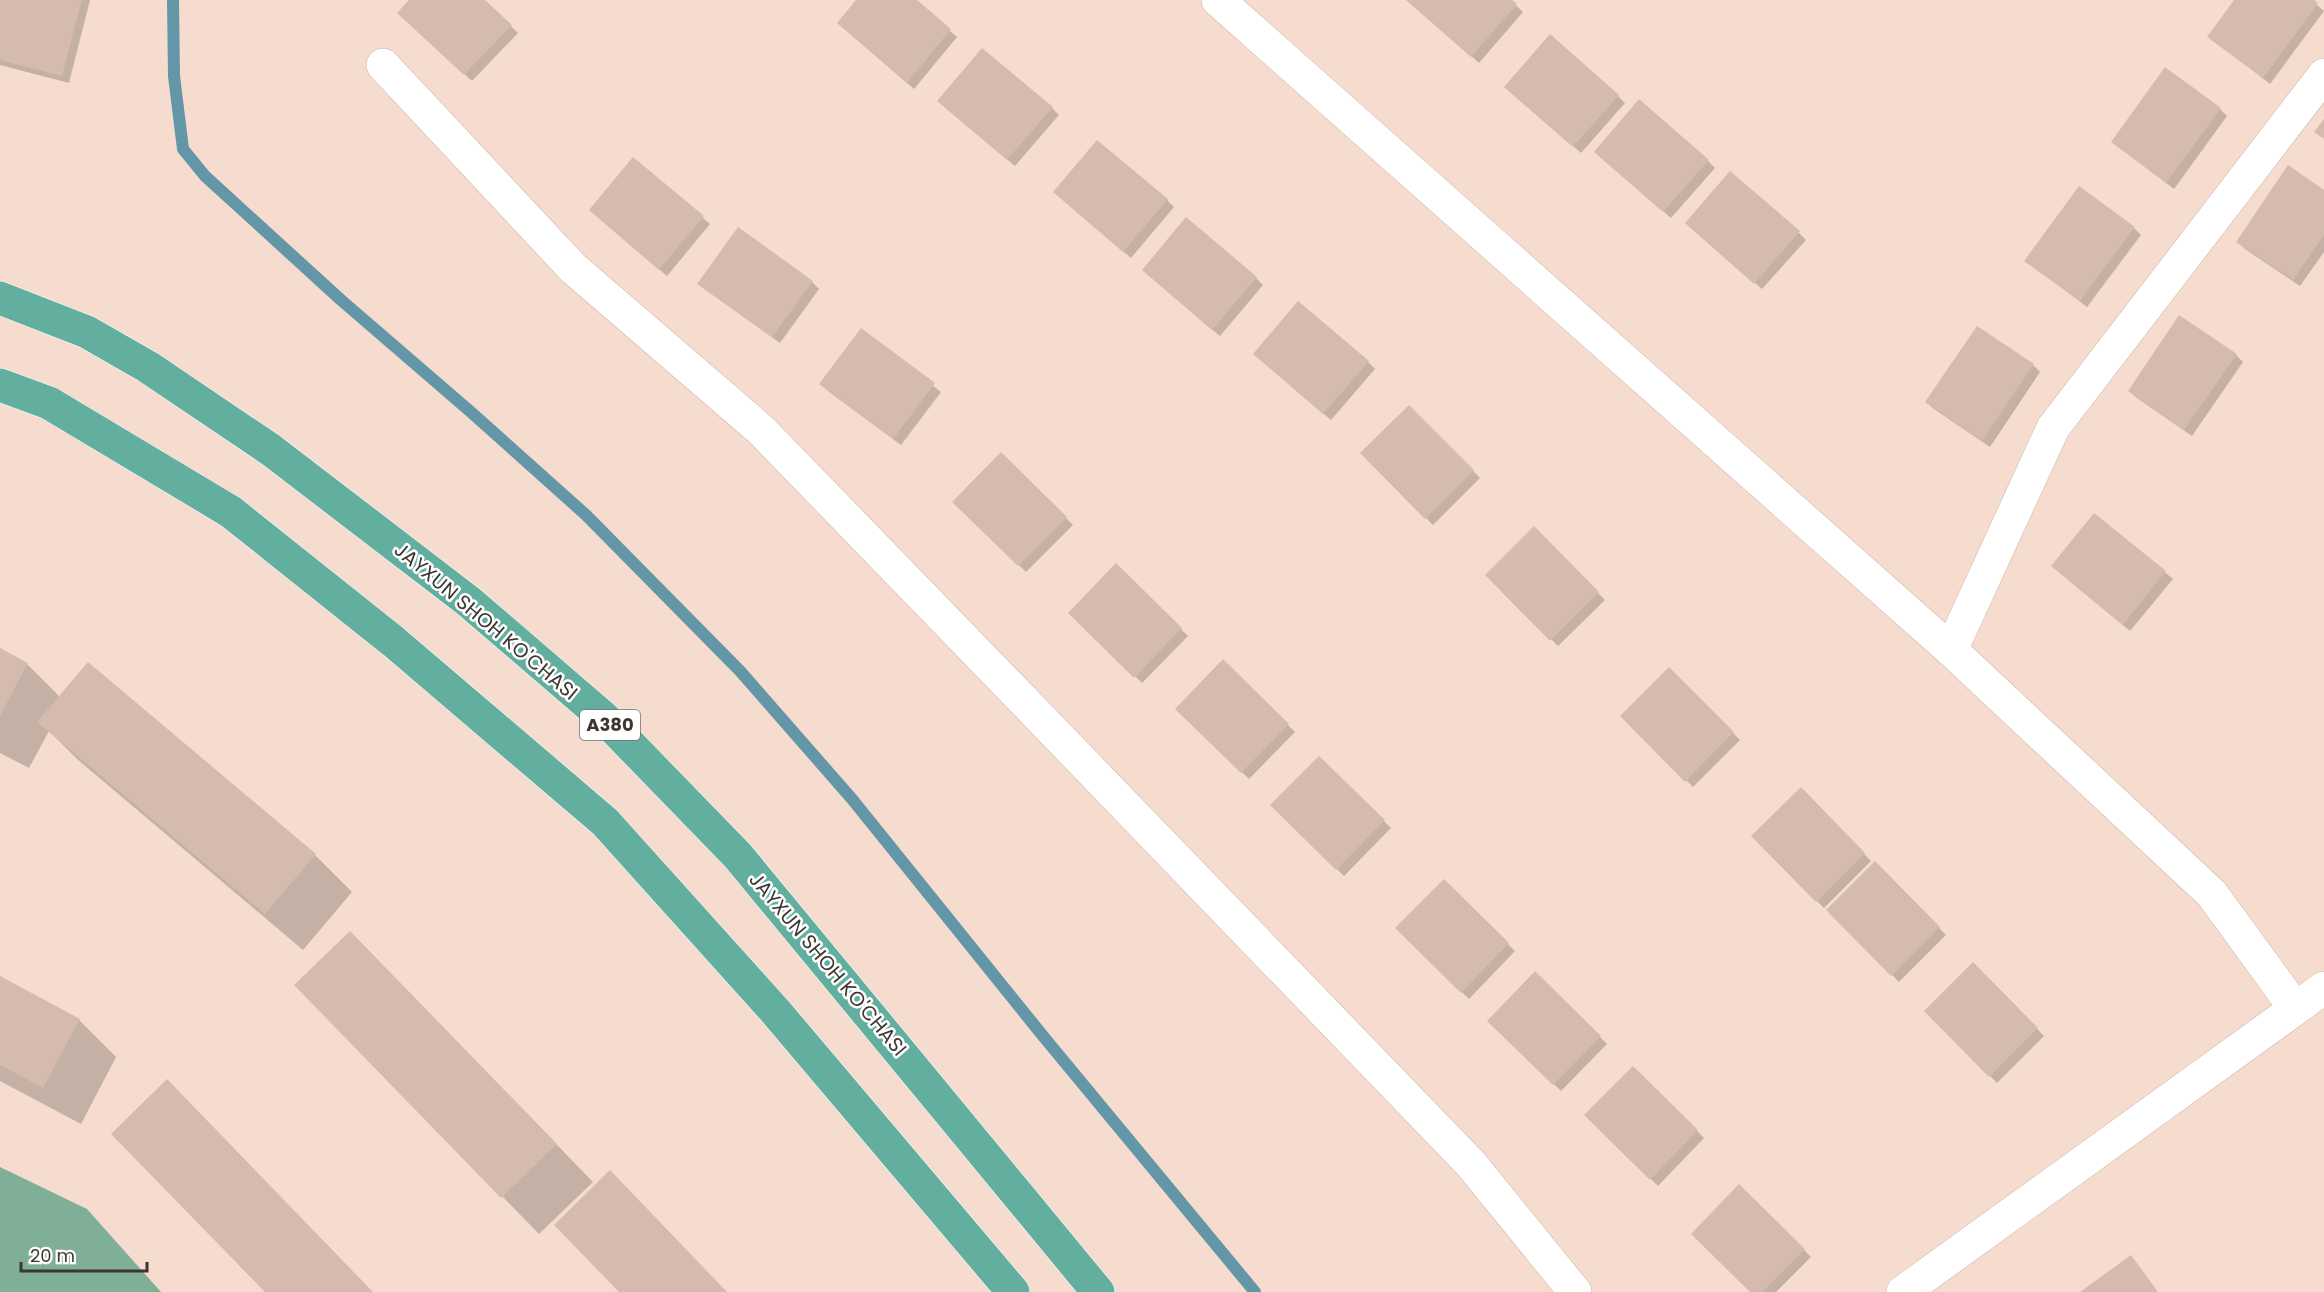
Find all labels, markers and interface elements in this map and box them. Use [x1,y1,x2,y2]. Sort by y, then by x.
street label: JAYXUN SHOH KO'CHASI [388,536,584,706]
road number: A380 [580,710,640,740]
street label: JAYXUN SHOH KO'CHASI [743,866,913,1062]
scale bar [21,1235,147,1273]
text: 20 m [30,1243,75,1268]

